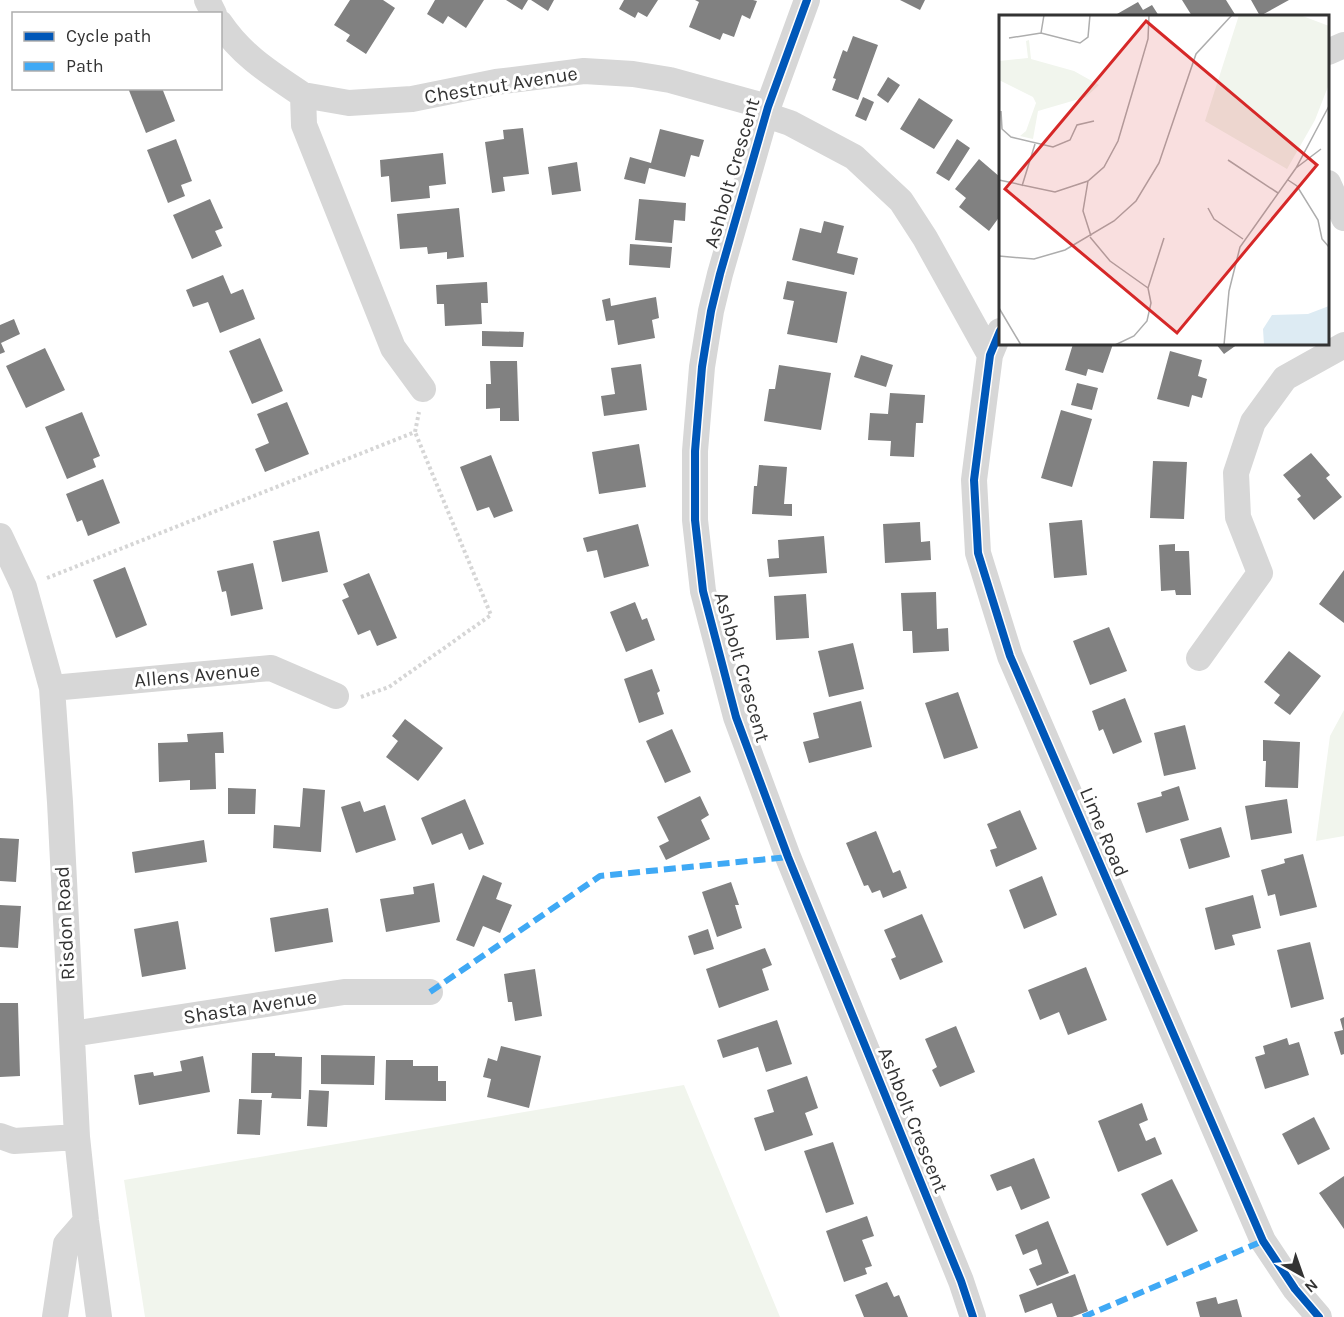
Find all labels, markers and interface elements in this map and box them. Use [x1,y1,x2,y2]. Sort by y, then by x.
legend [12,12,222,90]
inset map [999,15,1329,345]
text: Cycle path [66,25,151,47]
text: Path [66,55,104,77]
street label: Chestnut Avenue [423,62,579,108]
street label: Ashbolt Crescent [700,95,765,251]
street label: Ashbolt Crescent [710,589,775,745]
street label: Allens Avenue [133,658,261,692]
street label: Lime Road [1075,784,1133,880]
street label: Risdon Road [51,865,79,981]
street label: Shasta Avenue [182,985,318,1029]
street label: Ashbolt Crescent [873,1044,953,1197]
north arrow [1272,1245,1332,1305]
text: N [1301,1275,1322,1297]

